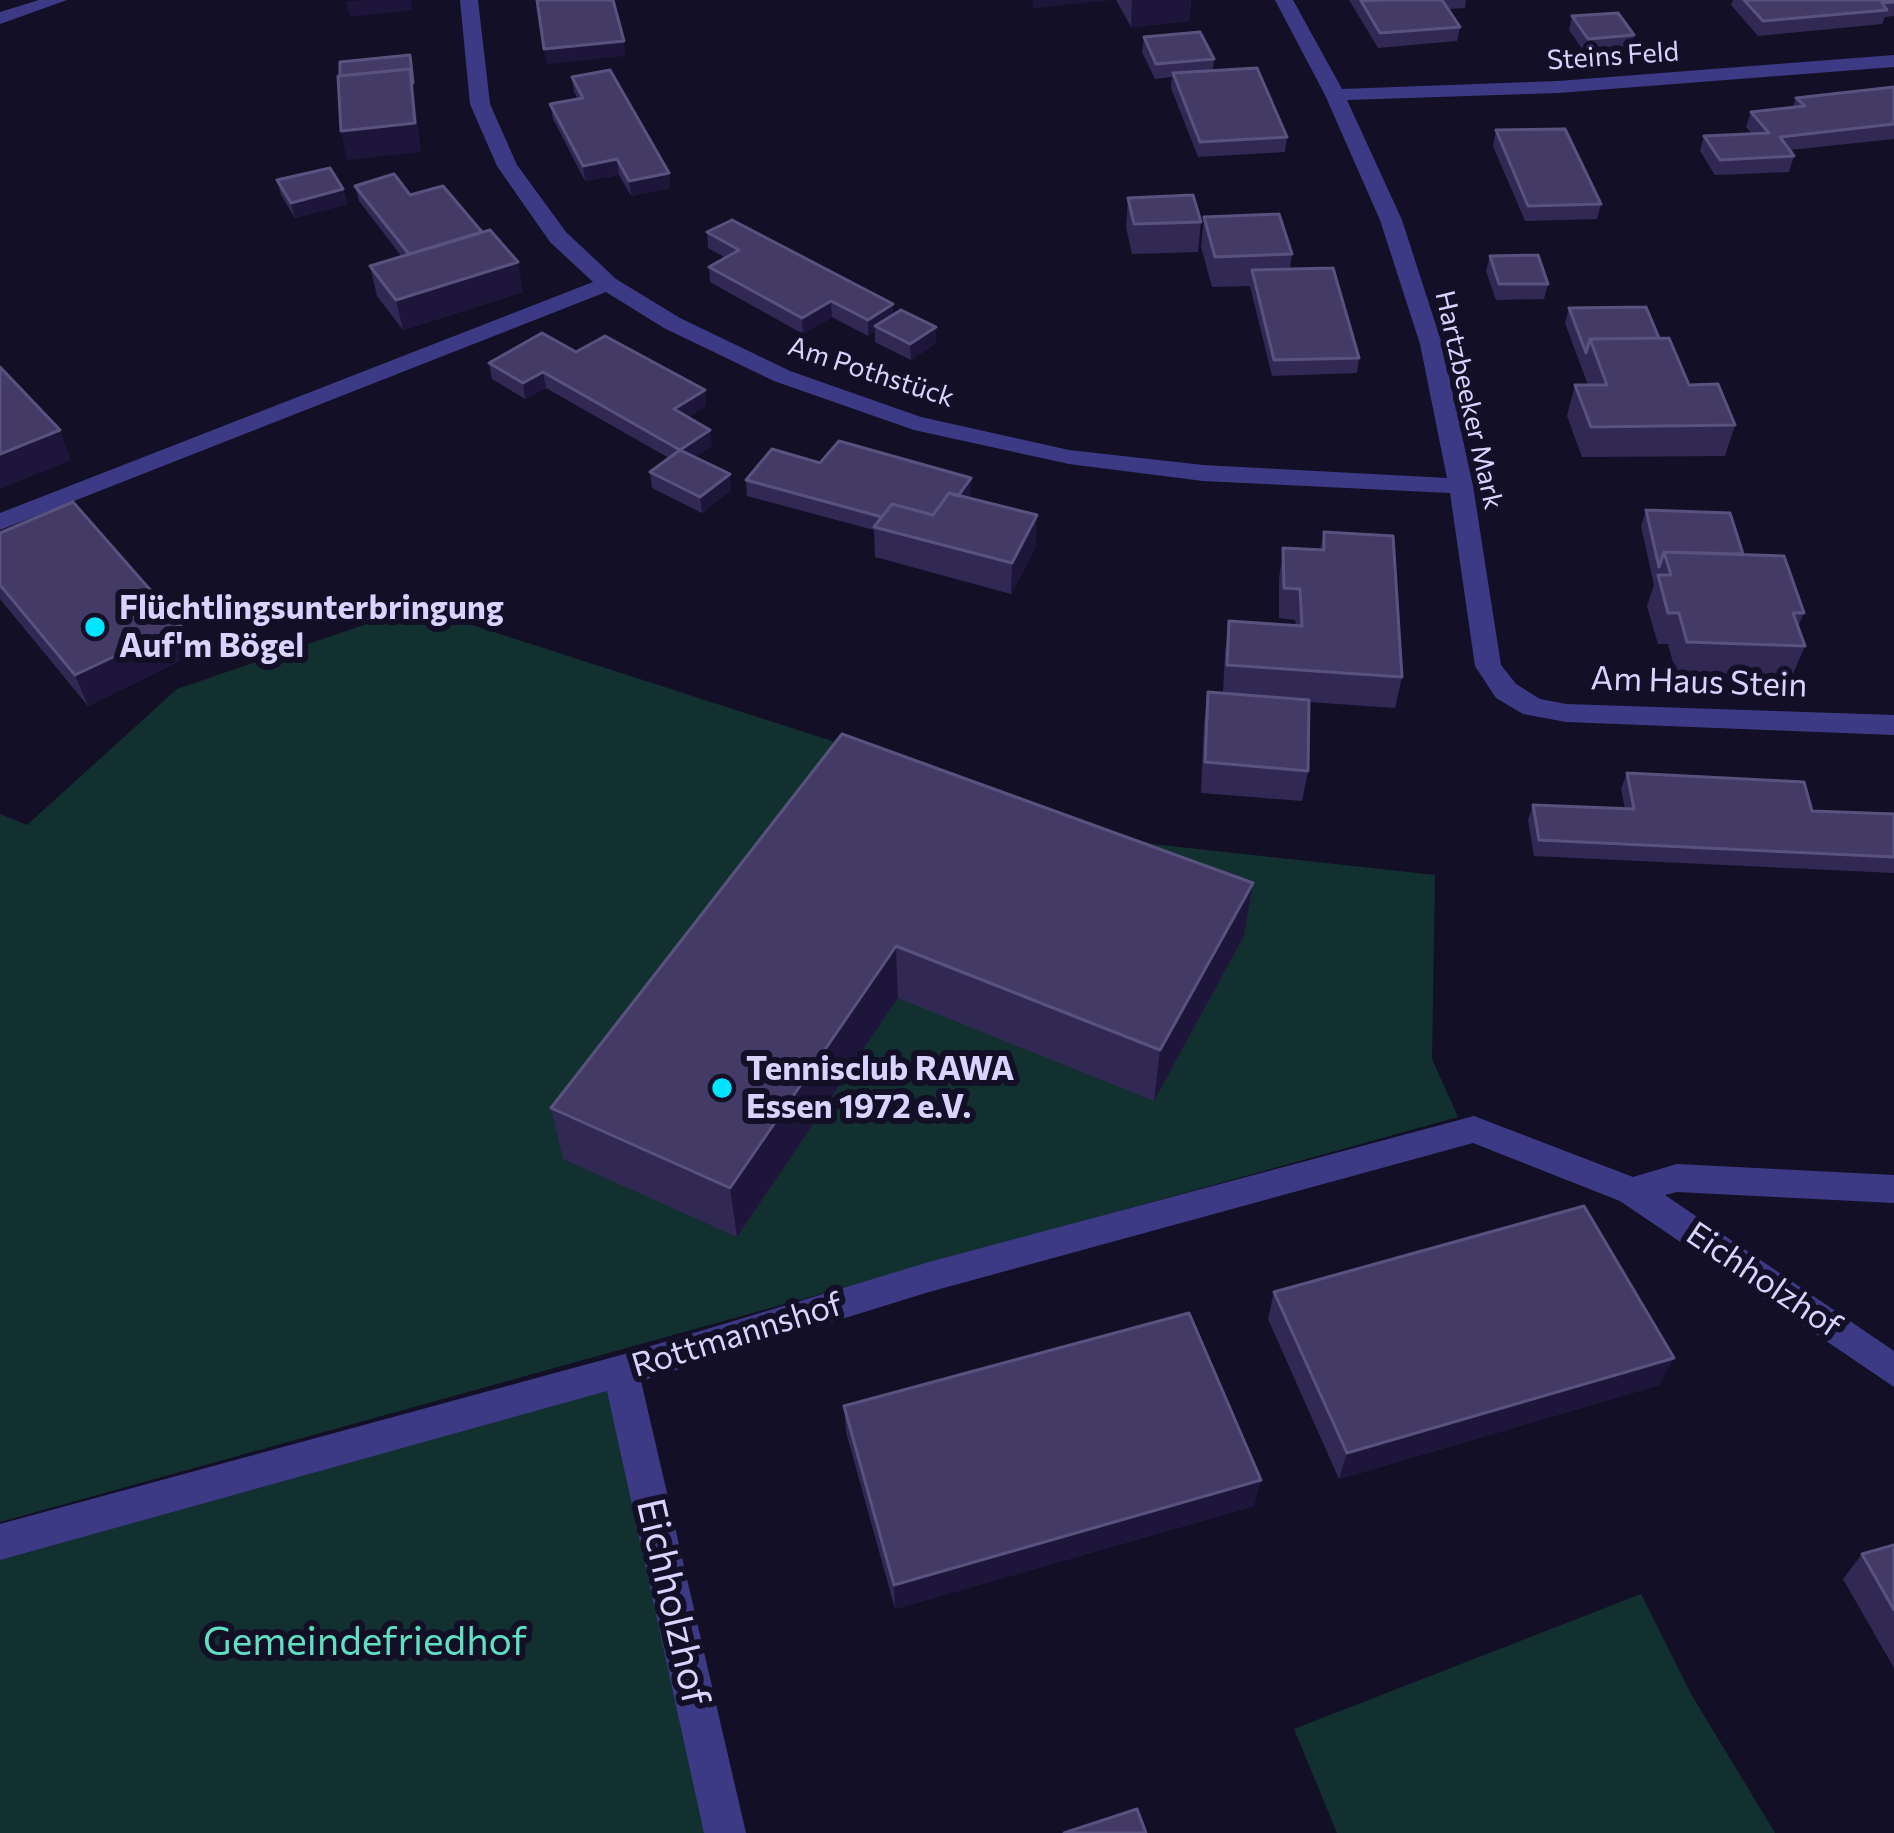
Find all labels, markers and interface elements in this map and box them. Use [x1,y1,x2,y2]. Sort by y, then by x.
street label: Steins Feld [1546,35,1680,77]
street label: Hartzbeeker Mark [1428,288,1510,512]
street label: Am Pothstück [784,330,958,414]
place label: Flüchtlingsunterbringung Auf'm Bögel [119,588,504,666]
marker: Flüchtlingsunterbringung Auf'm Bögel [82,614,108,640]
street label: Am Haus Stein [1590,658,1808,706]
place label: Tennisclub RAWA Essen 1972 e.V. [746,1049,1014,1127]
marker: Tennisclub RAWA Essen 1972 e.V. [709,1075,735,1101]
street label: Eichholzhof [1679,1214,1849,1346]
street label: Rottmannshof [627,1284,847,1386]
street label: Eichholzhof [627,1494,719,1710]
park label: Gemeindefriedhof [203,1619,527,1665]

